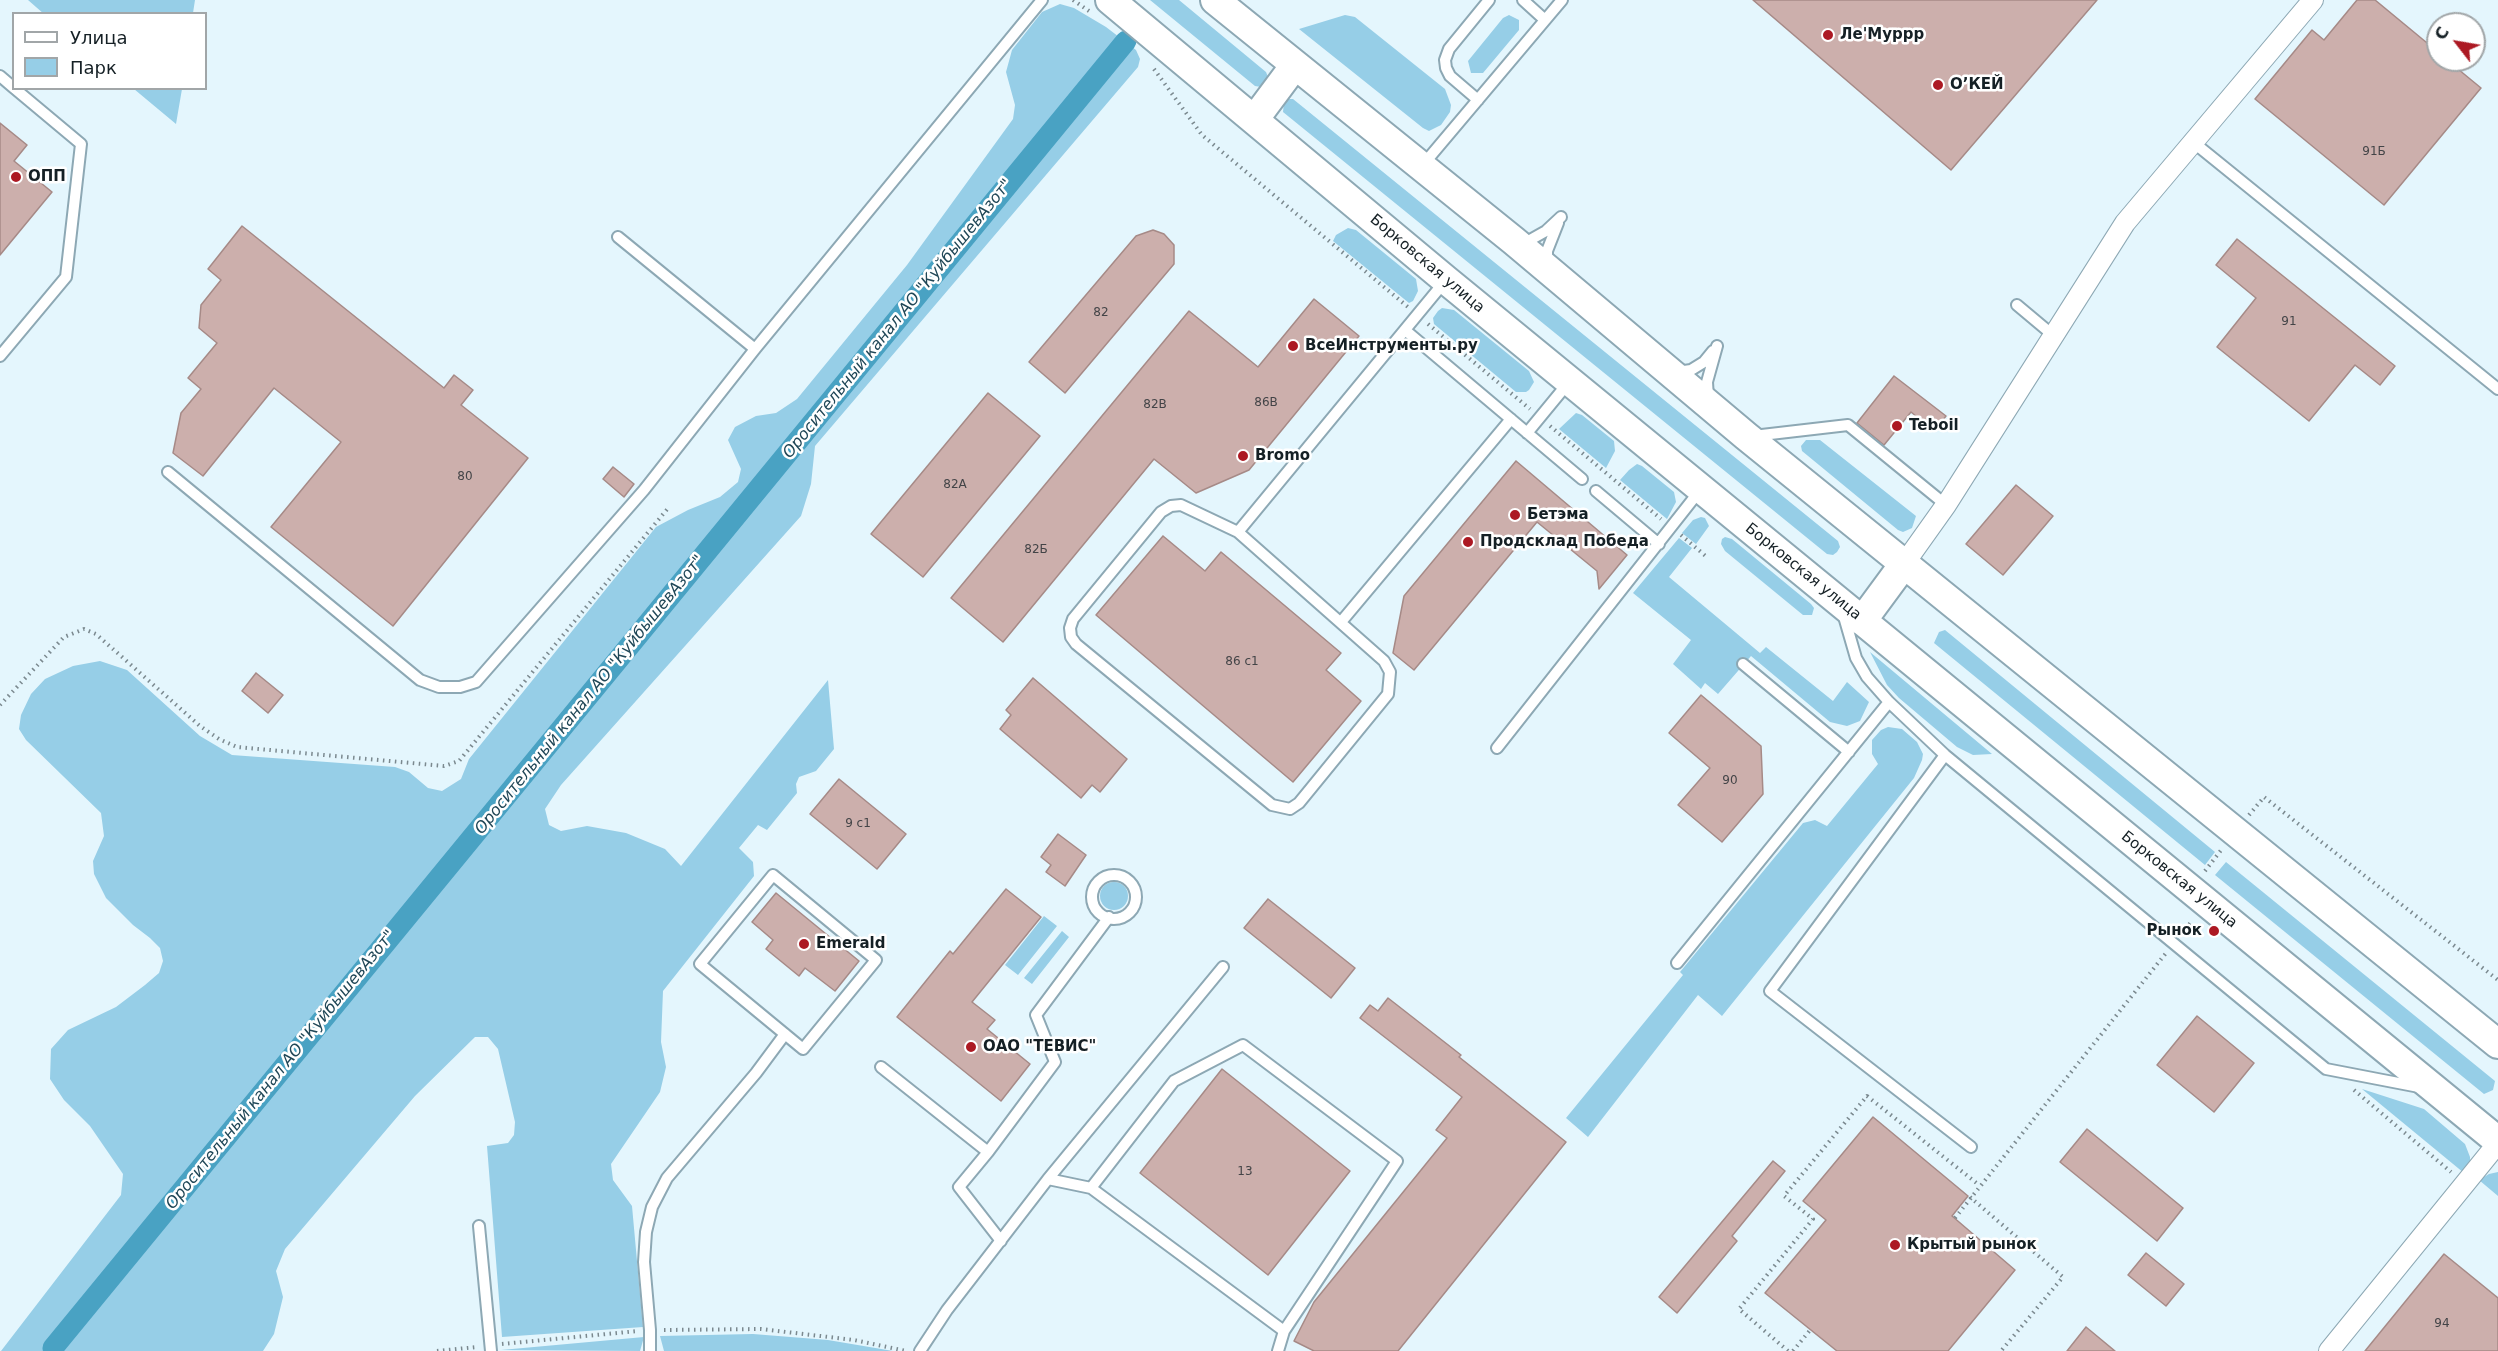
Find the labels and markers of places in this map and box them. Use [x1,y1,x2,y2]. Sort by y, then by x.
place label: Ле'Муррр [1840,26,1924,44]
marker: Ле'Муррр [1821,28,1835,42]
place label: О’КЕЙ [1950,76,2004,94]
marker: О’КЕЙ [1931,78,1945,92]
place label: ОПП [28,168,66,186]
marker: ОПП [9,170,23,184]
place label: ВсеИнструменты.ру [1305,337,1478,355]
marker: ВсеИнструменты.ру [1286,339,1300,353]
place label: Teboil [1909,417,1959,435]
marker: Teboil [1890,419,1904,433]
place label: Bromo [1255,447,1310,465]
marker: Bromo [1236,449,1250,463]
place label: Бетэма [1527,506,1589,524]
marker: Бетэма [1508,508,1522,522]
place label: Продсклад Победа [1480,533,1649,551]
marker: Продсклад Победа [1461,535,1475,549]
place label: Рынок [2147,922,2202,940]
marker: Рынок [2207,924,2221,938]
place label: Emerald [816,935,885,953]
marker: Emerald [797,937,811,951]
place label: ОАО "ТЕВИС" [983,1038,1096,1056]
marker: ОАО "ТЕВИС" [964,1040,978,1054]
place label: Крытый рынок [1907,1236,2037,1254]
marker: Крытый рынок [1888,1238,1902,1252]

